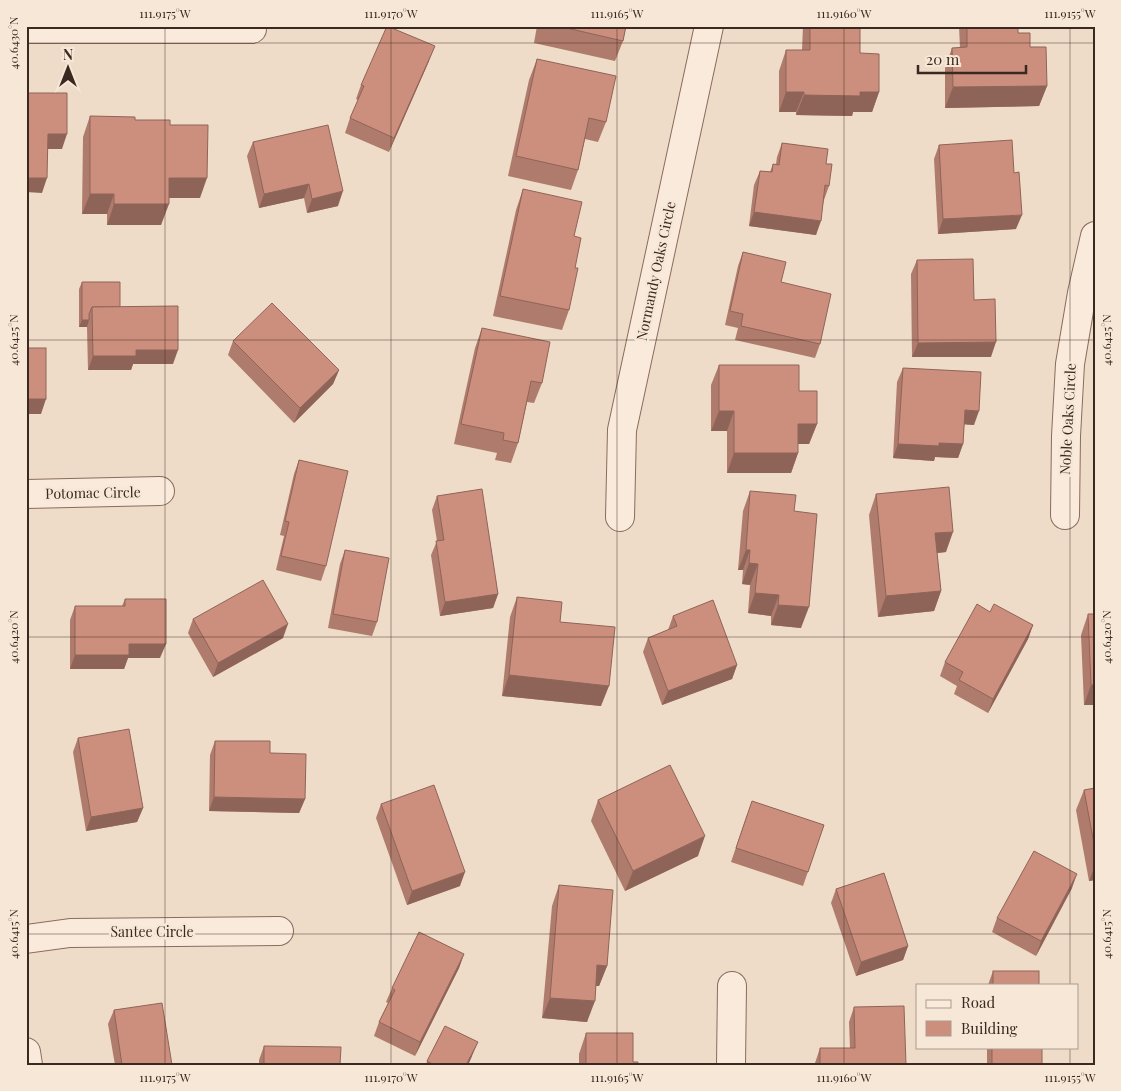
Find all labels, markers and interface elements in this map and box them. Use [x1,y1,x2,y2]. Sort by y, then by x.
text: 111.9175°W [139,5,191,21]
text: 111.9170°W [364,5,418,21]
text: 111.9165°W [591,5,644,21]
text: 111.9160°W [817,5,872,21]
text: 111.9155°W [1044,5,1096,21]
text: 40.6430°N [5,16,21,69]
north arrow [42,42,92,92]
scale bar [918,42,1026,74]
text: N [63,45,73,64]
text: 20 m [926,49,960,69]
street label: Normandy Oaks Circle [631,200,680,342]
text: 40.6425°N [5,314,21,366]
text: 40.6425°N [1098,314,1114,366]
street label: Noble Oaks Circle [1055,363,1080,475]
street label: Potomac Circle [45,482,141,503]
text: 40.6420°N [5,610,21,664]
text: 40.6420°N [1098,610,1114,664]
text: 40.6415°N [5,909,21,959]
text: 40.6415°N [1098,909,1114,959]
street label: Santee Circle [111,922,193,941]
legend [916,984,1078,1048]
text: Road [961,992,995,1012]
text: Building [961,1018,1018,1038]
text: 111.9175°W [139,1069,191,1085]
text: 111.9170°W [364,1069,418,1085]
text: 111.9165°W [591,1069,644,1085]
text: 111.9160°W [817,1069,872,1085]
text: 111.9155°W [1044,1069,1096,1085]

